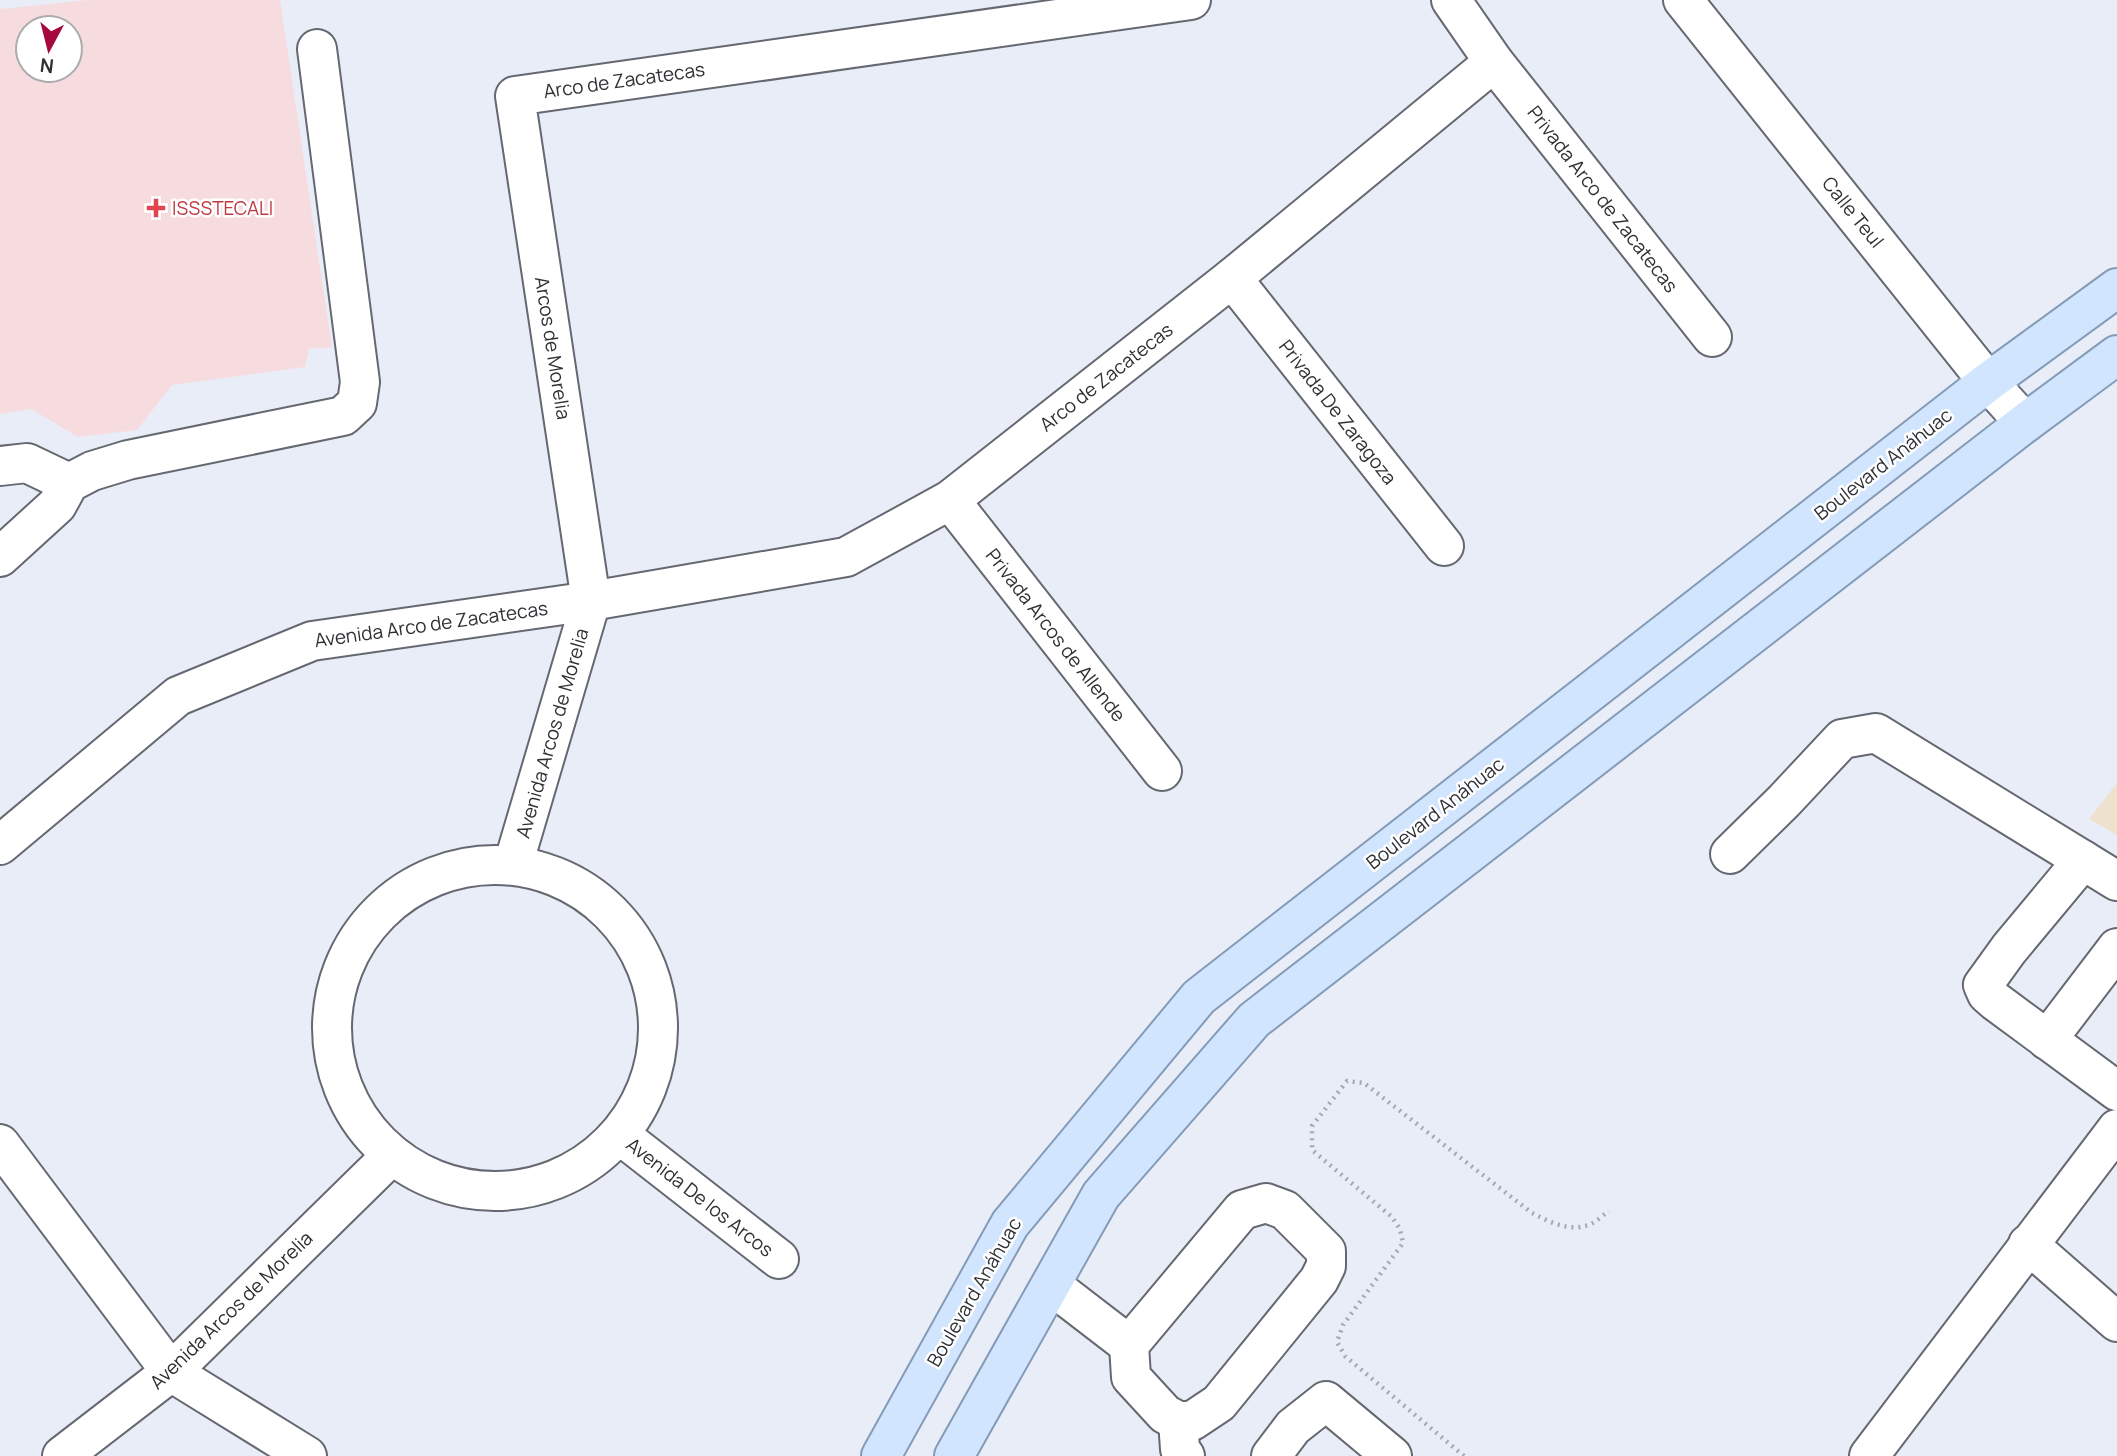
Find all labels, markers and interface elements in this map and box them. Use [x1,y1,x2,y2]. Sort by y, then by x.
north arrow [14,14,84,84]
text: N [39,52,55,80]
street label: Arco de Zacatecas [542,56,706,104]
street label: Privada Arco de Zacatecas [1522,100,1684,298]
street label: Calle Teul [1816,171,1890,253]
place label: ISSSTECALI [172,195,273,221]
marker: ISSSTECALI [146,198,166,218]
street label: Arcos de Morelia [529,275,577,421]
street label: Arco de Zacatecas [1034,317,1178,437]
street label: Privada De Zaragoza [1273,334,1403,490]
street label: Boulevard Anáhuac [1809,402,1957,526]
street label: Privada Arcos de Allende [980,543,1132,727]
street label: Avenida Arco de Zacatecas [313,595,549,653]
street label: Avenida Arcos de Morelia [510,625,594,841]
street label: Boulevard Anáhuac [1361,751,1509,875]
street label: Avenida De los Arcos [621,1131,779,1263]
street label: Boulevard Anáhuac [921,1213,1027,1371]
street label: Avenida Arcos de Morelia [144,1225,318,1395]

